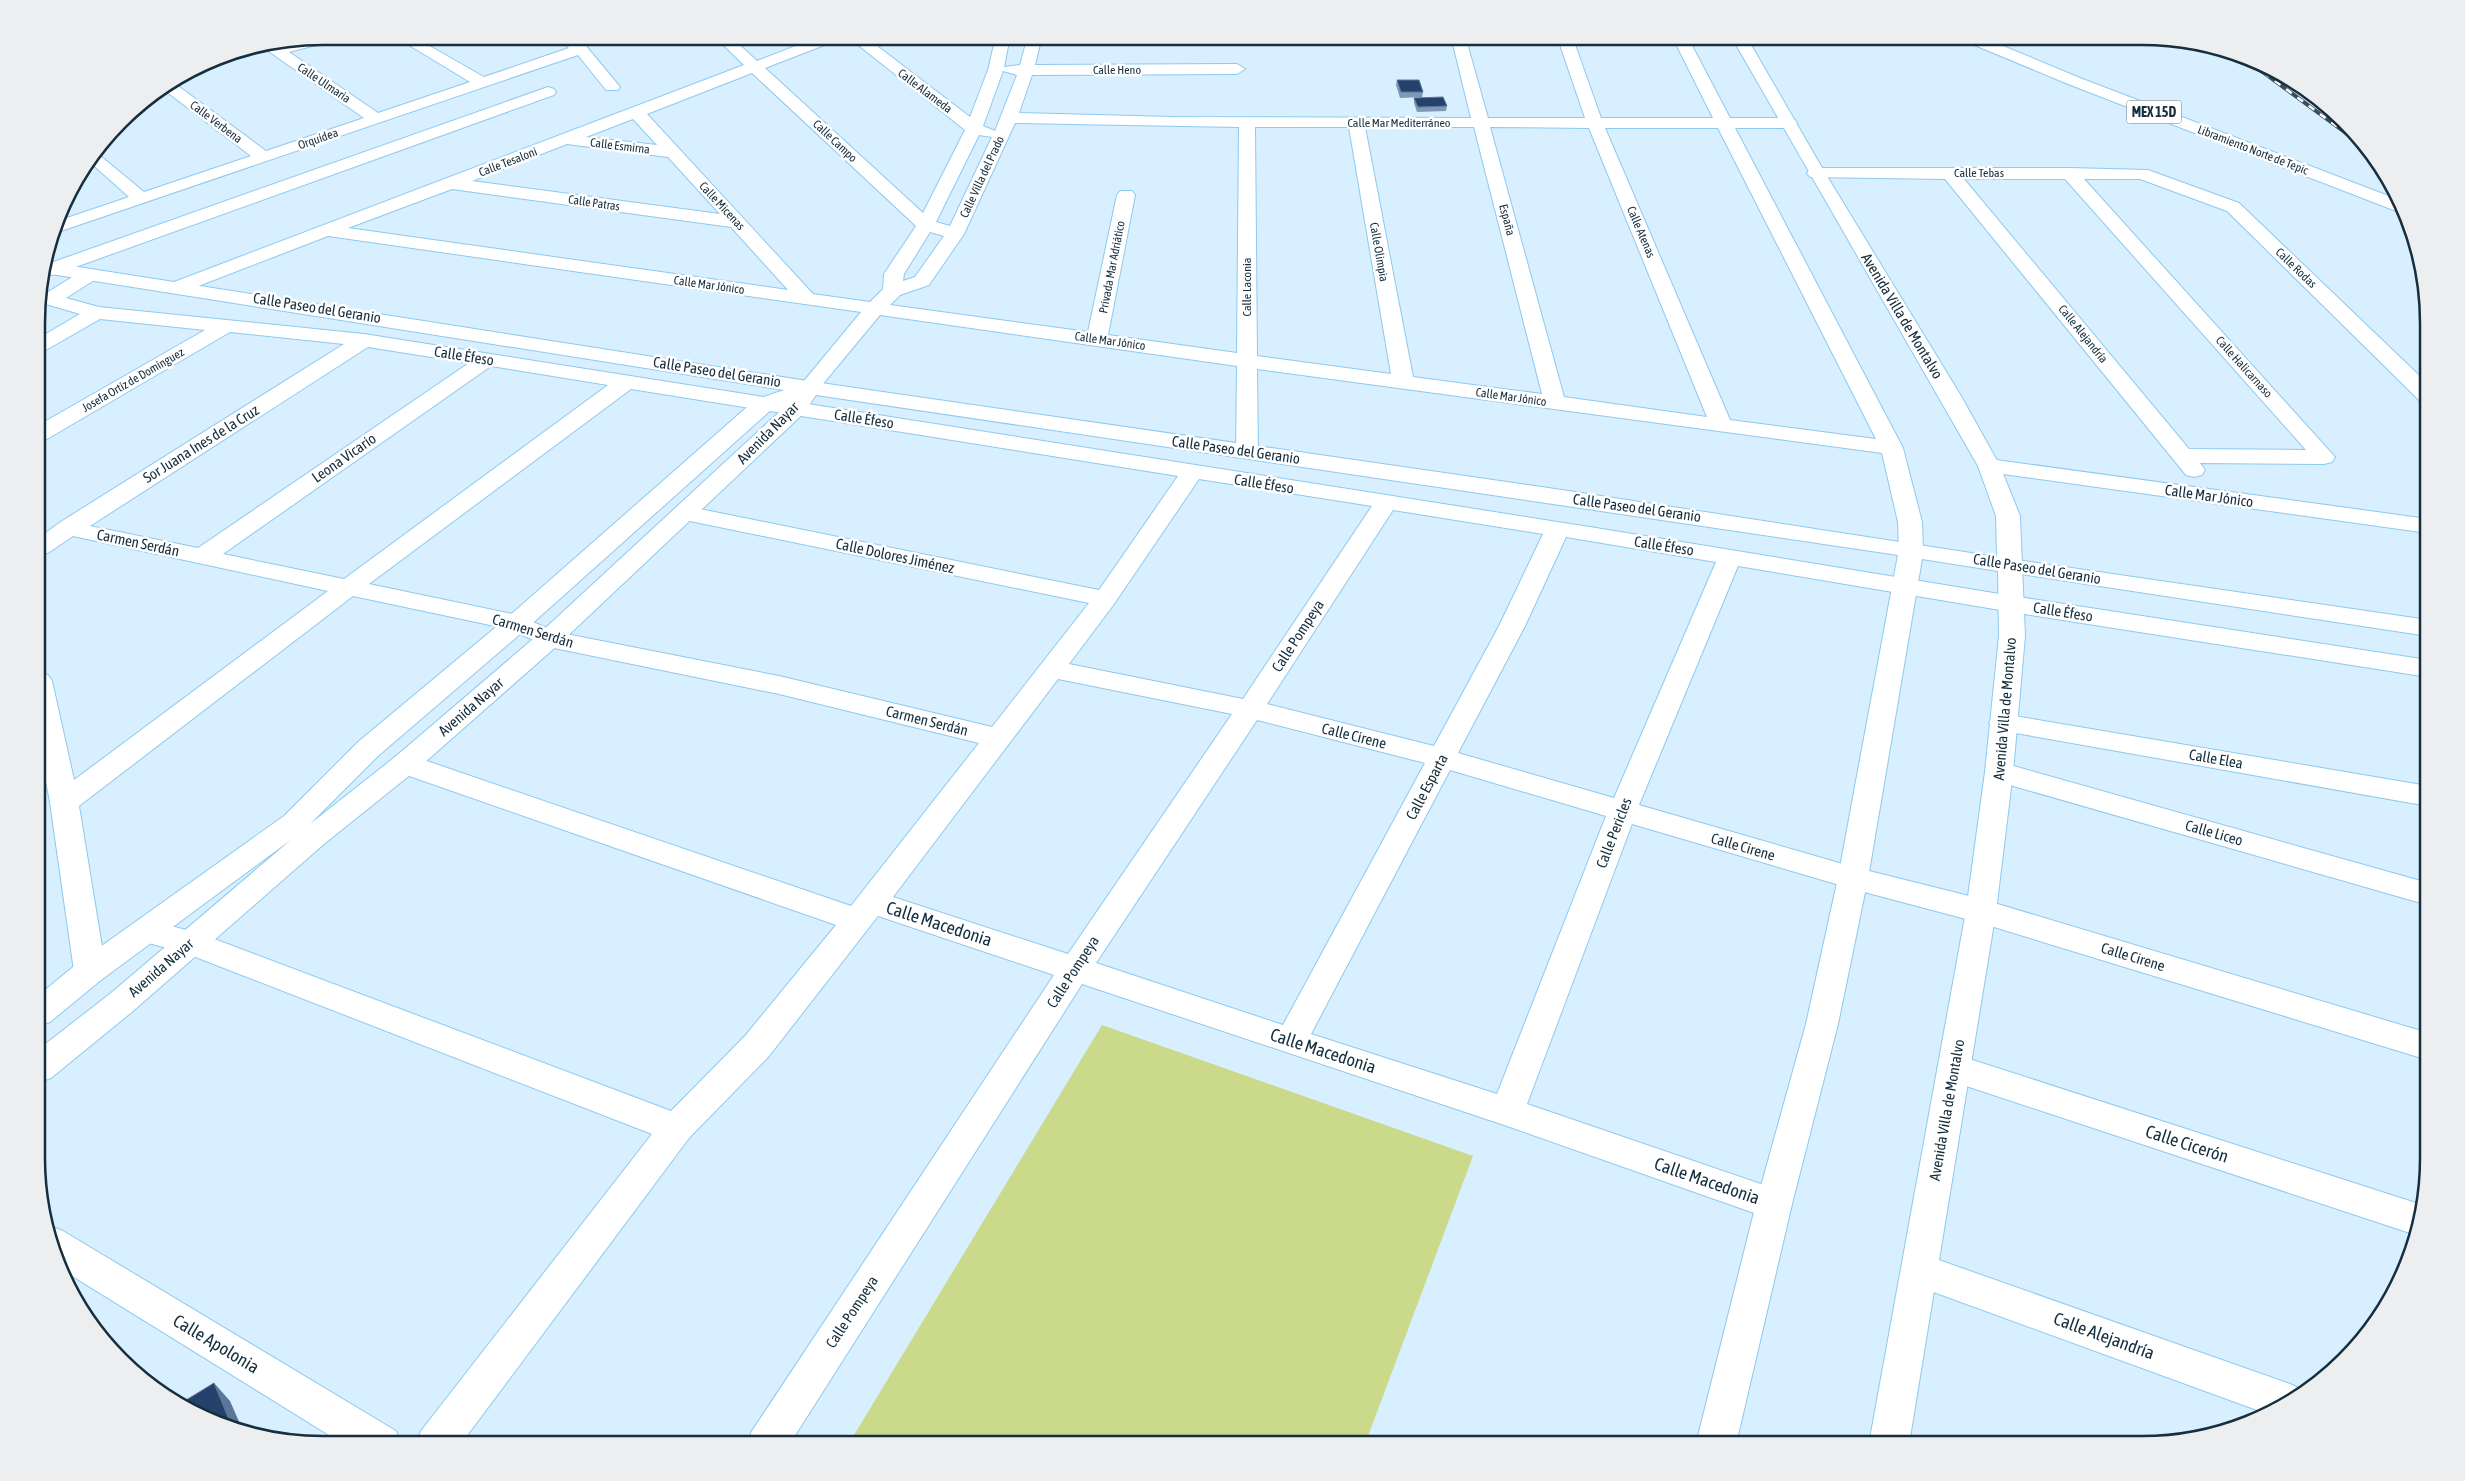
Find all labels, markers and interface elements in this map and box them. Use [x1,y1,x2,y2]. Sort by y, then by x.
street label: Calle Ulmaria [295,60,353,106]
street label: Calle Heno [1093,63,1141,77]
street label: Calle Alameda [895,66,955,116]
street label: Calle Verbena [187,98,245,146]
road number: MEX 15D [2126,100,2182,124]
street label: Calle Mar Mediterráneo [1347,116,1451,130]
street label: Calle Campo [810,117,860,165]
street label: Libramiento Norte de Tepic [2196,122,2311,178]
street label: Orquídea [296,126,340,152]
street label: Calle Villa del Prado [957,134,1007,220]
street label: Calle Esmirna [589,135,651,157]
street label: Calle Tesaloni [477,144,539,180]
street label: Calle Tebas [1954,166,2004,180]
street label: Calle Micenas [696,179,748,233]
street label: Calle Patras [567,192,621,214]
street label: España [1496,203,1518,237]
street label: Calle Atenas [1624,204,1658,260]
street label: Privada Mar Adriático [1096,219,1128,314]
street label: Calle Olimpia [1367,221,1391,283]
street label: Calle Rodas [2273,245,2319,291]
street label: Avenida Villa de Montalvo [1858,250,1947,382]
street label: Calle Laconia [1240,258,1254,316]
street label: Calle Mar Jónico [673,273,746,297]
street label: Calle Paseo del Geranio [252,289,382,326]
street label: Calle Alejandría [2055,302,2111,366]
street label: Calle Mar Jónico [1074,329,1147,353]
street label: Calle Halicarnaso [2213,333,2275,401]
street label: Calle Éfeso [433,342,495,369]
street label: Josefa Ortíz de Domínguez [80,345,187,415]
street label: Calle Paseo del Geranio [652,353,782,390]
street label: Calle Mar Jónico [1475,385,1548,409]
street label: Avenida Nayar [733,398,802,467]
street label: Sor Juana Ines de la Cruz [140,401,262,486]
street label: Calle Éfeso [833,405,895,432]
street label: Leona Vicario [308,429,379,486]
street label: Calle Paseo del Geranio [1171,432,1301,467]
street label: Calle Éfeso [1233,470,1295,497]
street label: Calle Mar Jónico [2164,481,2254,510]
street label: Calle Paseo del Geranio [1572,490,1702,525]
street label: Carmen Serdán [95,525,181,560]
street label: Calle Éfeso [1633,532,1695,559]
street label: Calle Dolores Jiménez [834,535,956,576]
street label: Calle Paseo del Geranio [1972,550,2102,587]
street label: Calle Pompeya [1268,597,1327,675]
street label: Calle Éfeso [2032,598,2094,625]
street label: Carmen Serdán [490,610,576,651]
street label: Avenida Villa de Montalvo [1990,637,2019,781]
street label: Avenida Nayar [435,673,507,739]
street label: Carmen Serdán [884,702,970,739]
street label: Calle Cirene [1320,719,1388,752]
street label: Calle Elea [2188,745,2244,772]
street label: Calle Esparta [1402,751,1451,822]
street label: Calle Pericles [1592,795,1635,870]
street label: Calle Liceo [2183,816,2245,849]
street label: Calle Cirene [1709,829,1777,864]
street label: Calle Macedonia [884,897,995,950]
street label: Calle Pompeya [1043,933,1102,1011]
street label: Avenida Nayar [125,934,197,1000]
street label: Calle Cirene [2099,939,2167,974]
street label: Calle Macedonia [1268,1024,1379,1077]
street label: Avenida Villa de Montalvo [1926,1038,1967,1182]
street label: Calle Cicerón [2143,1120,2231,1167]
street label: Calle Macedonia [1652,1153,1763,1208]
street label: Calle Pompeya [822,1273,881,1351]
street label: Calle Alejandría [2051,1308,2157,1363]
street label: Calle Apolonia [169,1310,263,1377]

